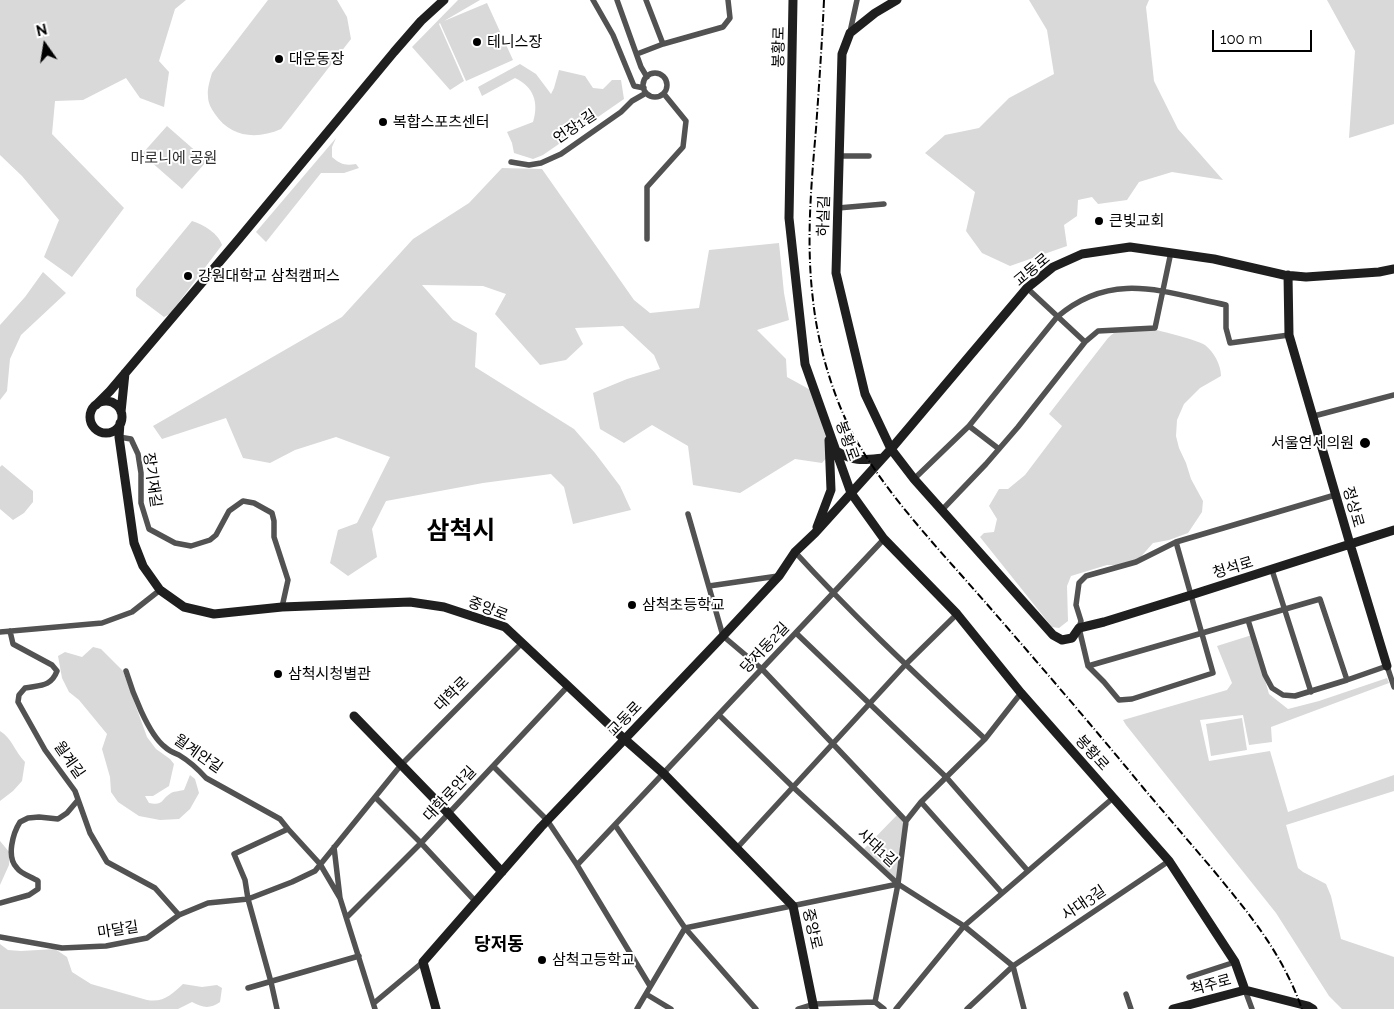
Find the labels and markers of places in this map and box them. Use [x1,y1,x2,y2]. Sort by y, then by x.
place label: 테니스장 [487,33,542,51]
marker: 테니스장 [471,36,483,48]
place label: 대운동장 [289,50,344,68]
marker: 대운동장 [273,53,285,65]
place label: 복합스포츠센터 [393,113,490,131]
marker: 복합스포츠센터 [377,116,389,128]
place label: 큰빛교회 [1109,212,1164,230]
marker: 큰빛교회 [1093,215,1105,227]
place label: 강원대학교 삼척캠퍼스 [198,267,340,285]
marker: 강원대학교 삼척캠퍼스 [182,270,194,282]
place label: 서울연세의원 [1271,434,1354,452]
marker: 서울연세의원 [1358,436,1372,450]
place label: 삼척초등학교 [642,596,725,614]
marker: 삼척초등학교 [626,599,638,611]
place label: 삼척시청별관 [288,665,371,683]
marker: 삼척시청별관 [272,668,284,680]
place label: 삼척고등학교 [552,951,635,969]
marker: 삼척고등학교 [536,954,548,966]

